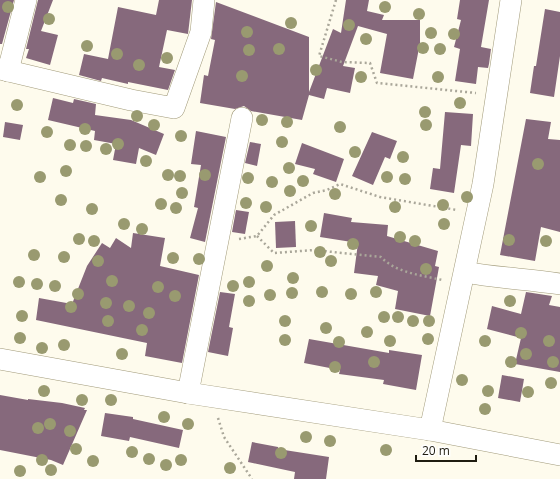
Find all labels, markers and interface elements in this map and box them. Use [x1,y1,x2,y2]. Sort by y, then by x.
scale bar [416,437,476,463]
text: 20 m [422,442,450,459]

